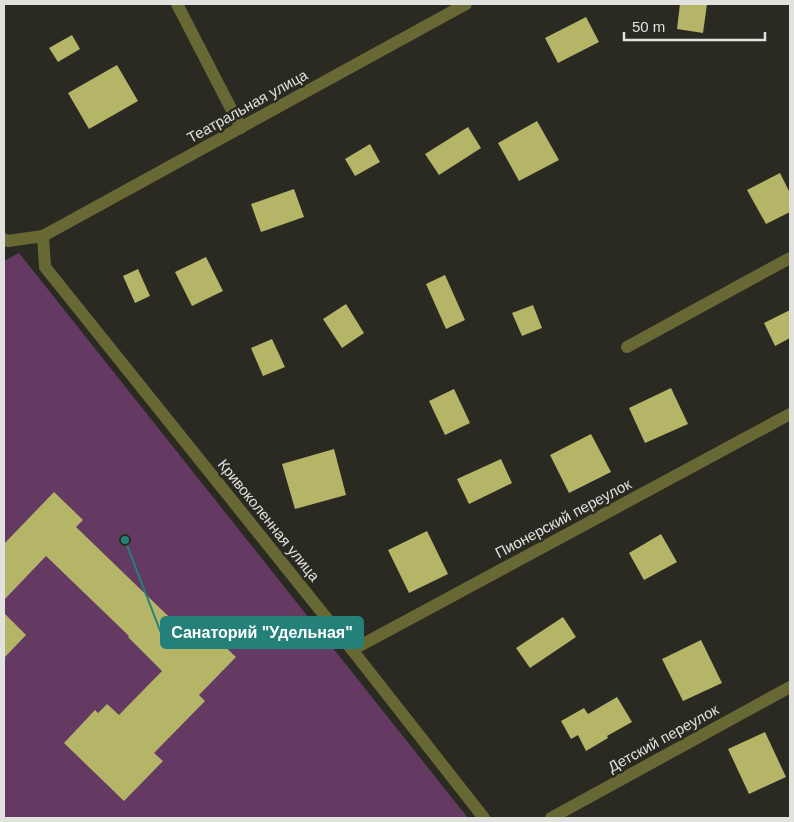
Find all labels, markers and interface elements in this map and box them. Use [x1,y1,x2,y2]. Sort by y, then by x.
scale bar [624,10,765,42]
text: 50 m [632,18,665,35]
street label: Театральная улица [184,66,311,146]
street label: Кривоколенная улица [215,456,324,585]
street label: Пионерский переулок [492,475,634,561]
callout: Санаторий "Удельная" [161,617,363,648]
text: Санаторий "Удельная" [171,624,353,641]
street label: Детский переулок [605,700,722,775]

